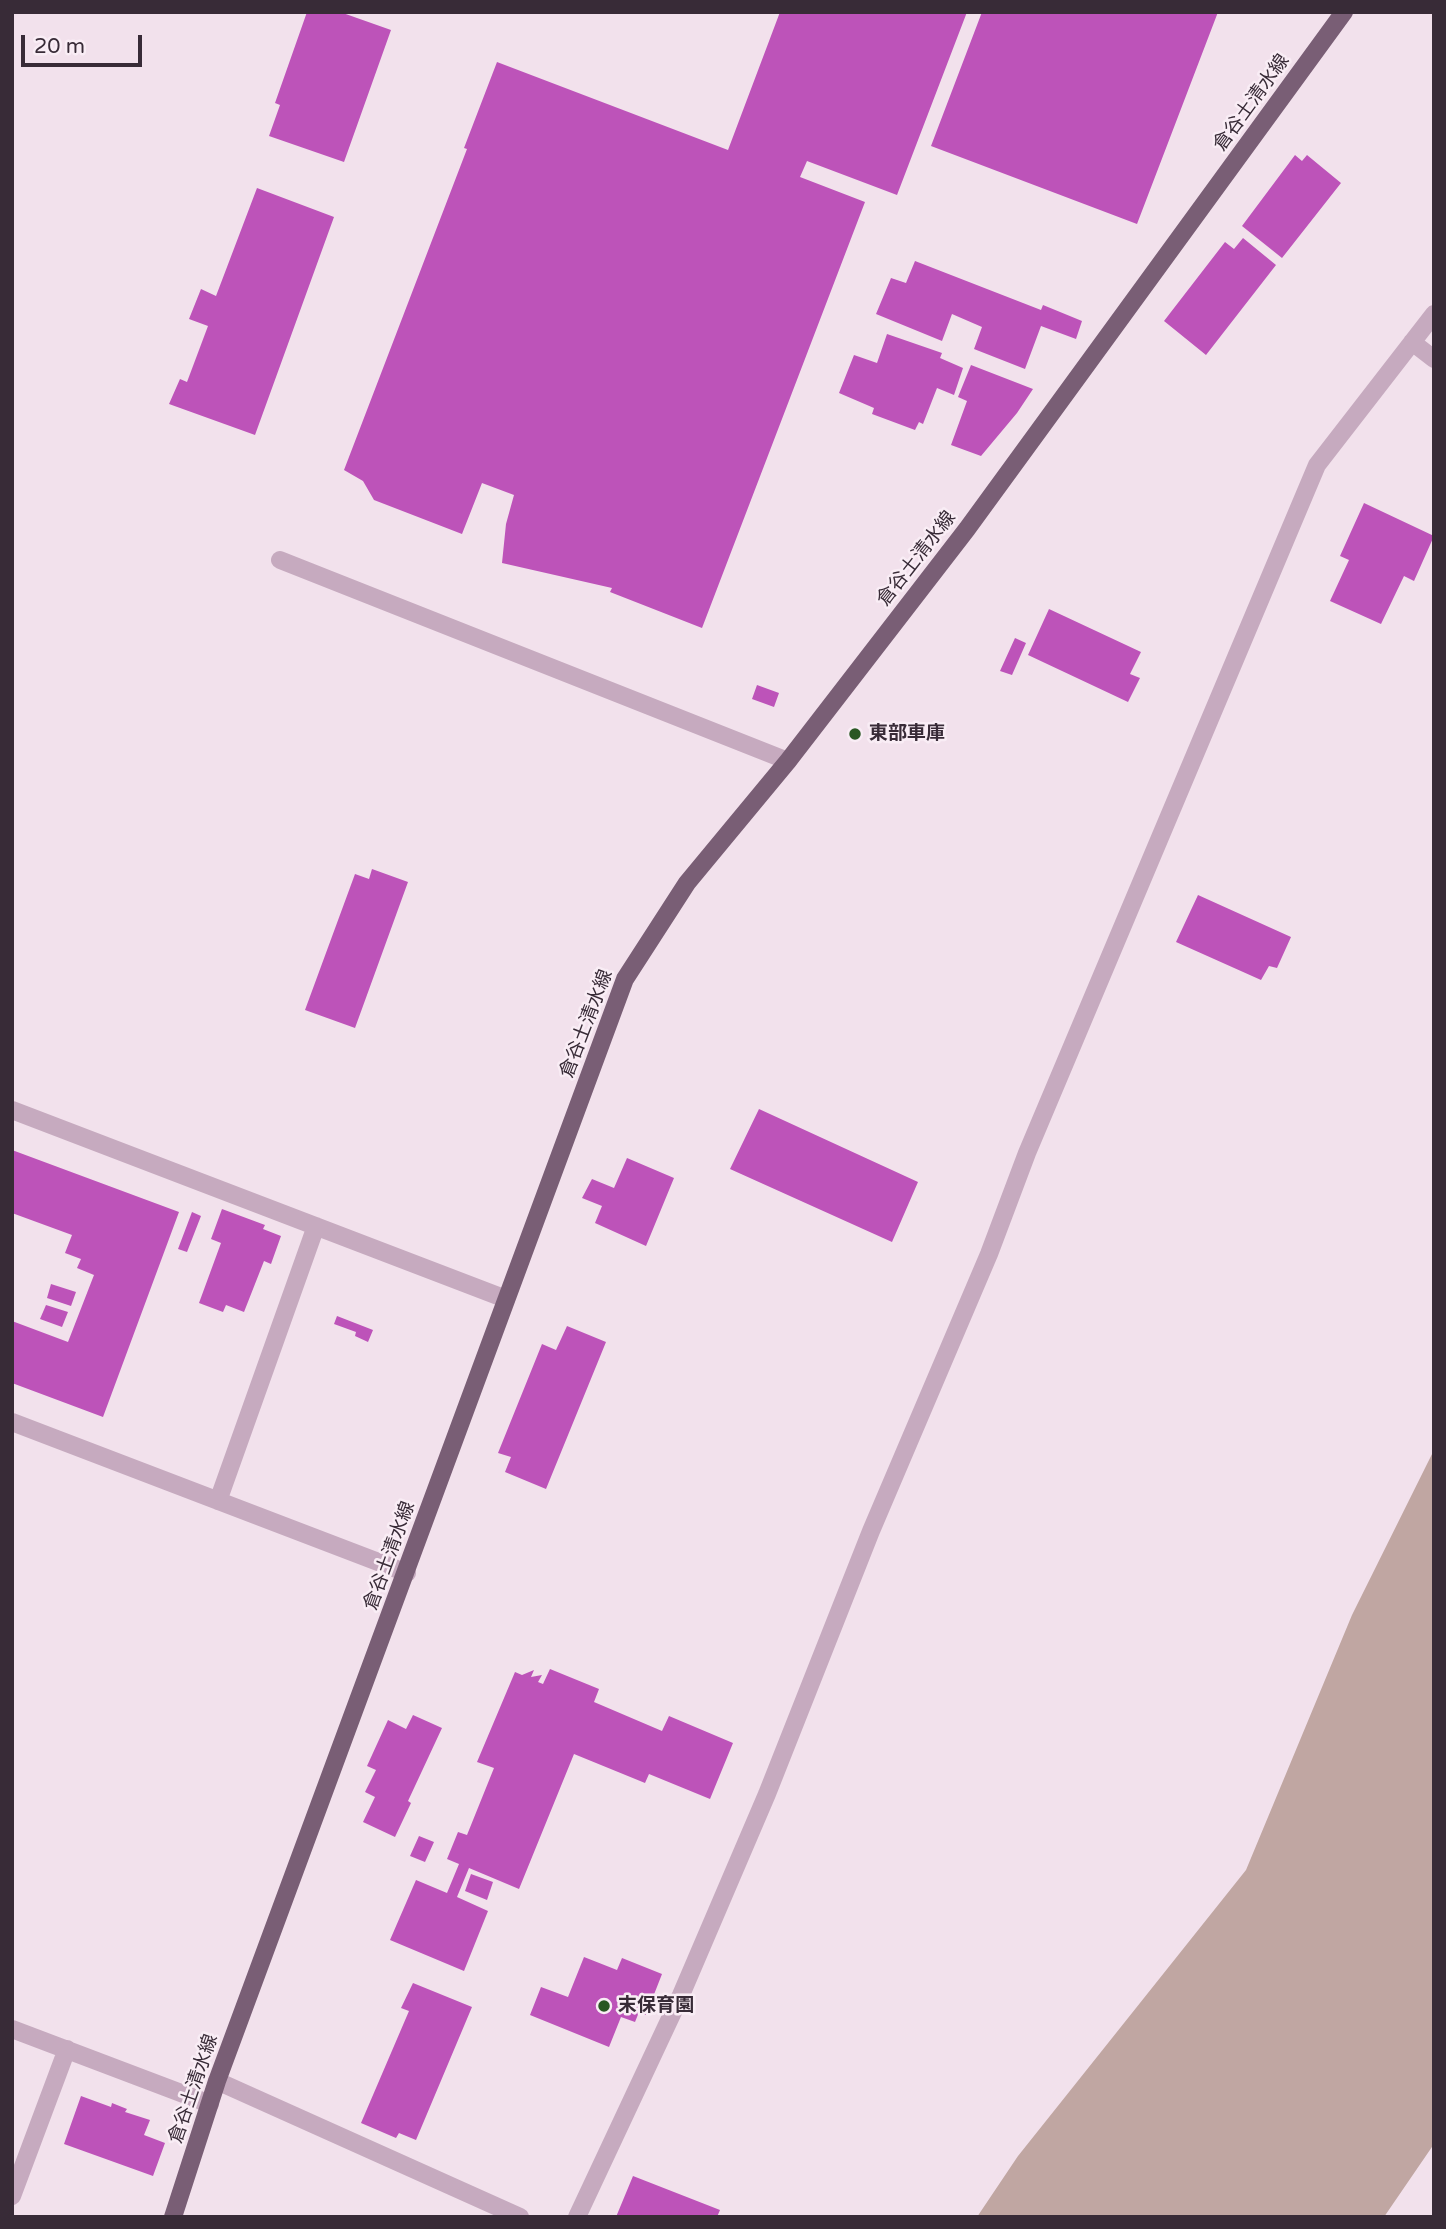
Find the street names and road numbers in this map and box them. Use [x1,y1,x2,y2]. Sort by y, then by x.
street label: 倉谷土清水線 [1209,50,1295,156]
street label: 倉谷土清水線 [873,507,961,611]
street label: 倉谷土清水線 [556,967,618,1081]
street label: 倉谷土清水線 [360,1499,420,1613]
street label: 倉谷土清水線 [165,2031,223,2147]

